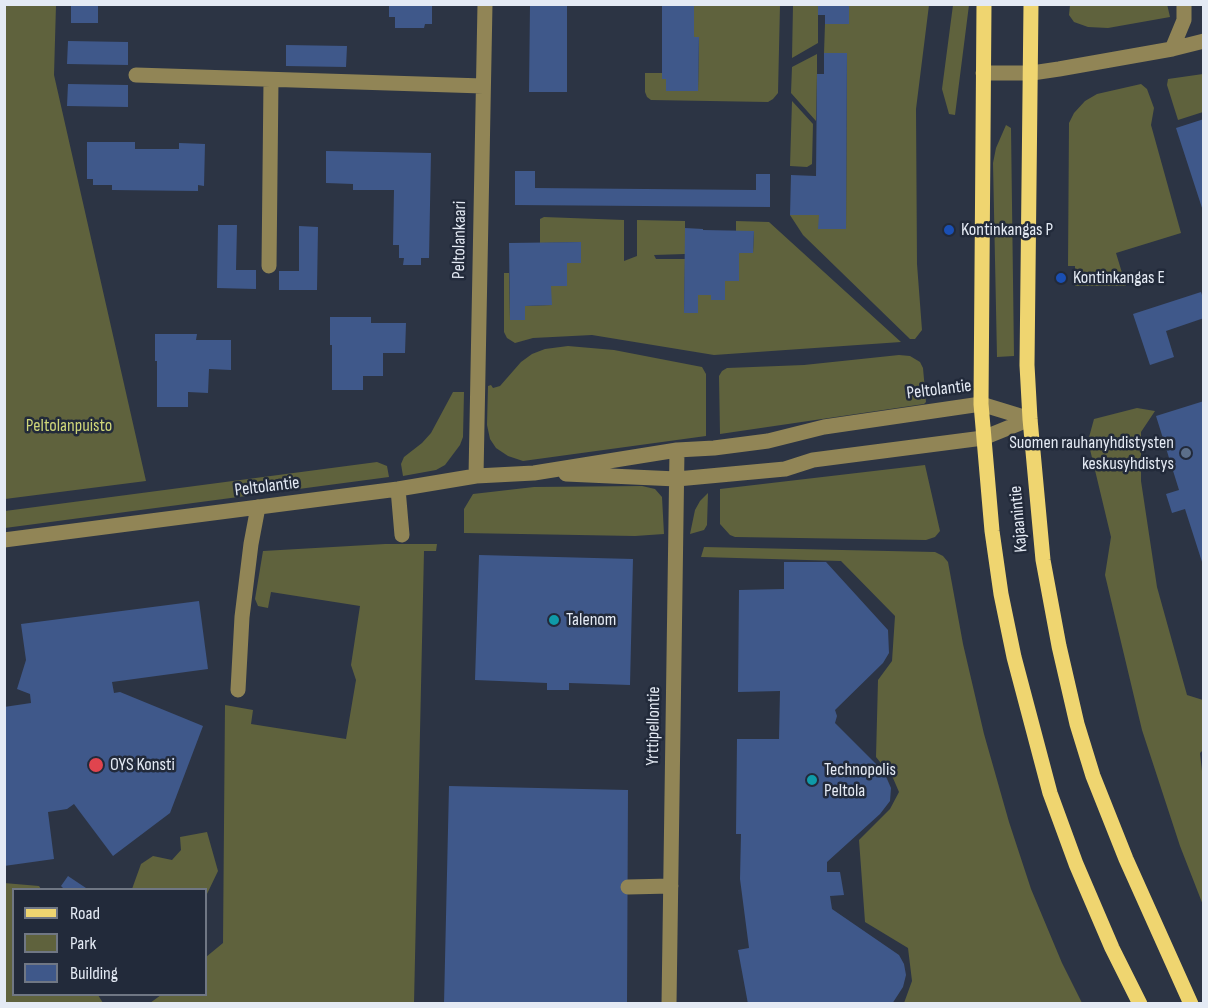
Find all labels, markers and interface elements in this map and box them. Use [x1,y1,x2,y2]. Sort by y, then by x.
street label: Peltolankaari [449,201,471,279]
place label: Kontinkangas P [961,219,1053,241]
marker: Kontinkangas P [942,223,956,237]
place label: Kontinkangas E [1073,267,1165,289]
marker: Kontinkangas E [1054,271,1068,285]
street label: Peltolantie [905,375,973,405]
park label: Peltolanpuisto [26,415,112,437]
place label: Suomen rauhanyhdistysten keskusyhdistys [1009,432,1174,474]
marker: Suomen rauhanyhdistysten keskusyhdistys [1179,446,1193,460]
street label: Peltolantie [233,472,301,502]
street label: Kajaanintie [1005,485,1033,553]
place label: Talenom [566,609,616,631]
marker: Talenom [547,613,561,627]
street label: Yrttipellontie [643,686,665,766]
place label: OYS Konsti [110,754,175,776]
marker: OYS Konsti [87,756,105,774]
place label: Technopolis Peltola [824,759,896,802]
marker: Technopolis Peltola [805,773,819,787]
legend [12,888,207,996]
text: Road [70,903,100,924]
text: Park [70,933,96,954]
text: Building [70,963,118,984]

